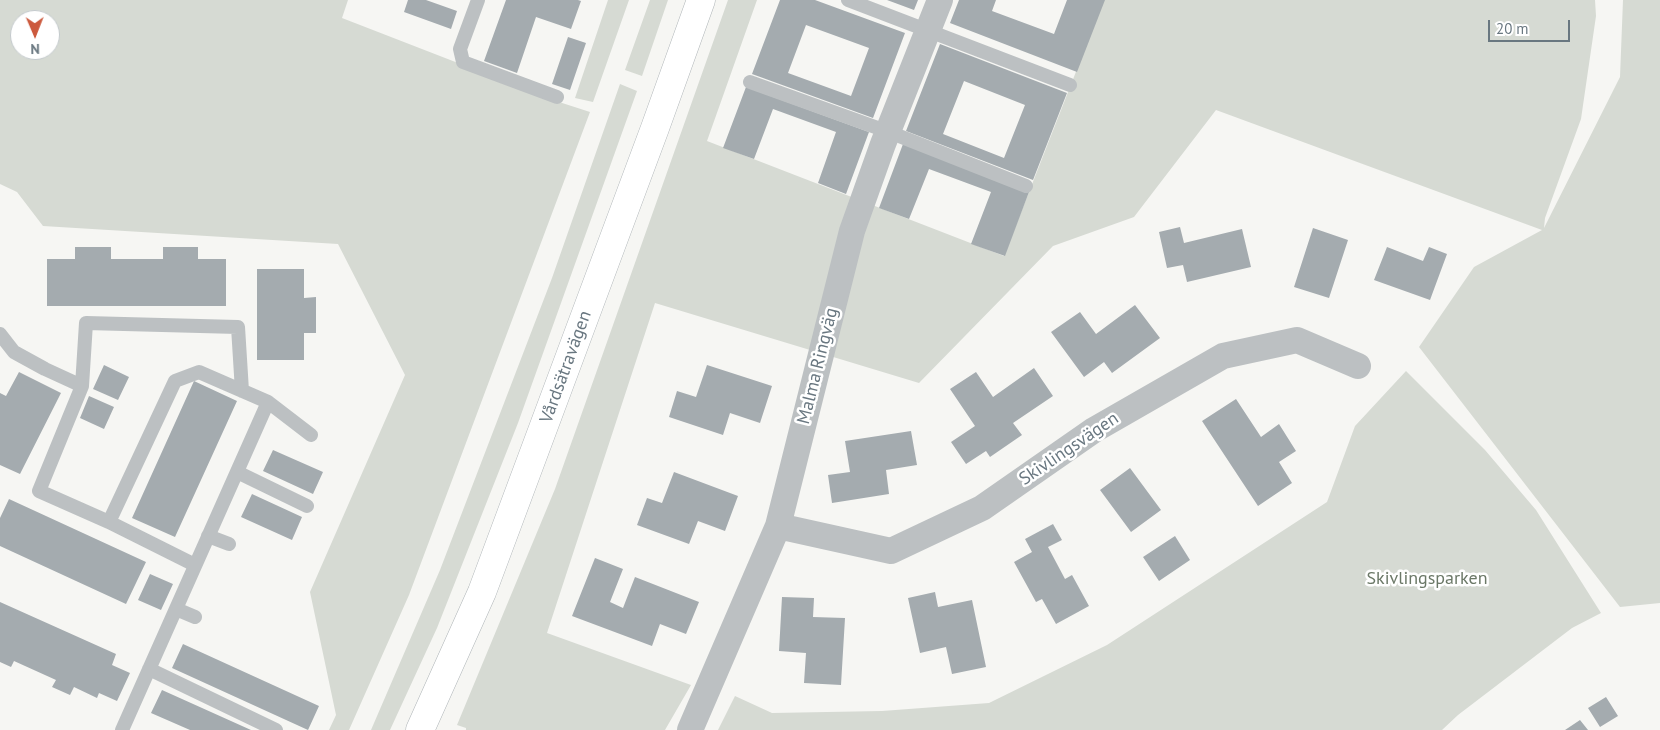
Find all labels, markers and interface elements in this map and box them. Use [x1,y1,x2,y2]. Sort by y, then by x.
north arrow [10,10,60,60]
scale bar [1490,10,1572,42]
text: 20 m [1496,19,1529,38]
text: N [30,40,40,58]
street label: Malma Ringväg [793,306,843,426]
street label: Vårdsätravägen [536,308,596,426]
street label: Skivlingsvägen [1015,408,1123,490]
park label: Skivlingsparken [1366,568,1488,590]

